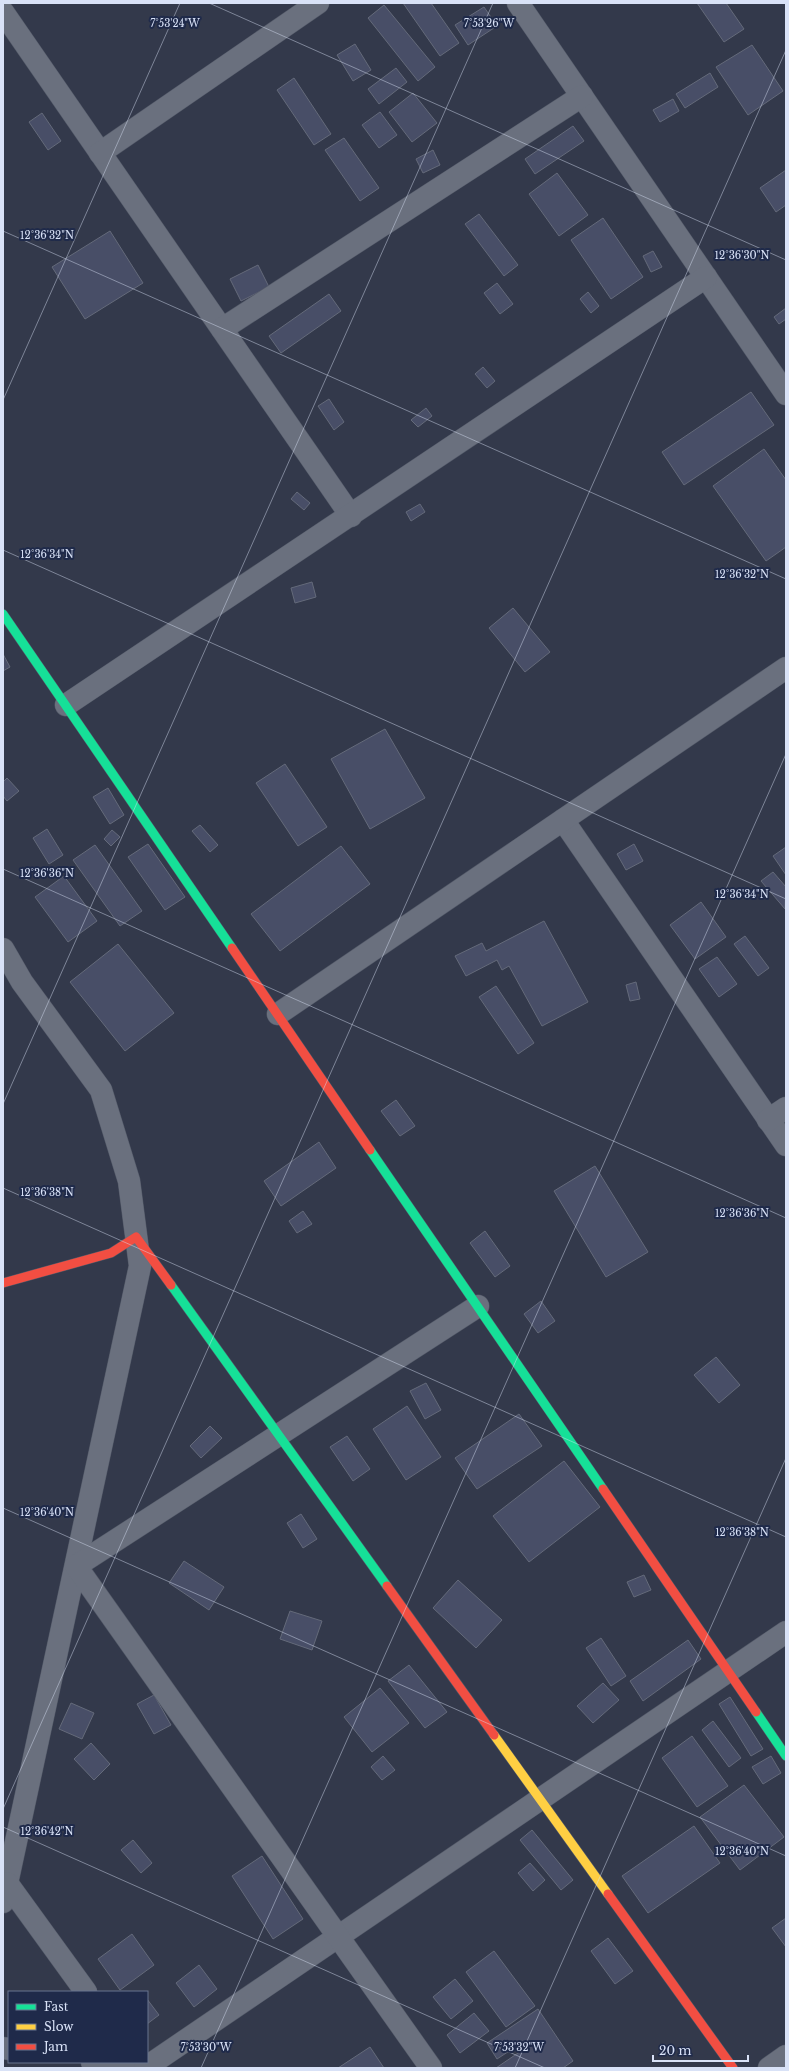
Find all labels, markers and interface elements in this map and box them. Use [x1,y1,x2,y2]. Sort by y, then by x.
text: 7°53'24"W [150,17,200,30]
text: 7°53'26"W [464,17,514,30]
text: 12°36'32"N [20,229,74,242]
text: 12°36'30"N [715,249,769,262]
text: 12°36'34"N [20,548,74,561]
text: 12°36'32"N [715,568,769,581]
text: 12°36'36"N [20,867,74,880]
text: 12°36'34"N [715,888,769,901]
text: 12°36'38"N [20,1186,74,1199]
text: 12°36'36"N [715,1207,769,1220]
text: 12°36'40"N [20,1506,74,1519]
text: 12°36'38"N [715,1526,769,1539]
text: 12°36'42"N [20,1825,74,1838]
text: 12°36'40"N [715,1845,769,1858]
legend [8,1991,148,2063]
text: Fast [44,1999,69,2014]
text: Slow [44,2019,74,2034]
scale bar [653,2037,748,2063]
text: Jam [42,2039,68,2054]
text: 7°53'30"W [181,2041,232,2054]
text: 7°53'32"W [494,2041,544,2054]
text: 20 m [659,2043,691,2058]

